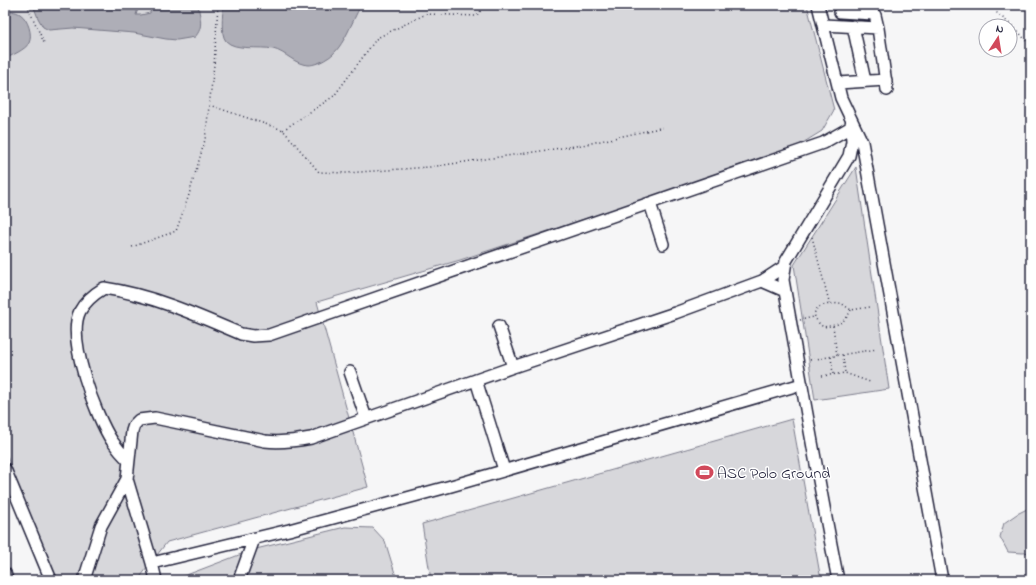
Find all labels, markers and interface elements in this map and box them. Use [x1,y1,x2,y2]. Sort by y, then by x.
north arrow [978,18,1018,58]
text: N [995,21,1005,38]
sports icon: ASC Polo Ground [694,462,714,482]
place label: ASC Polo Ground [717,462,830,486]

